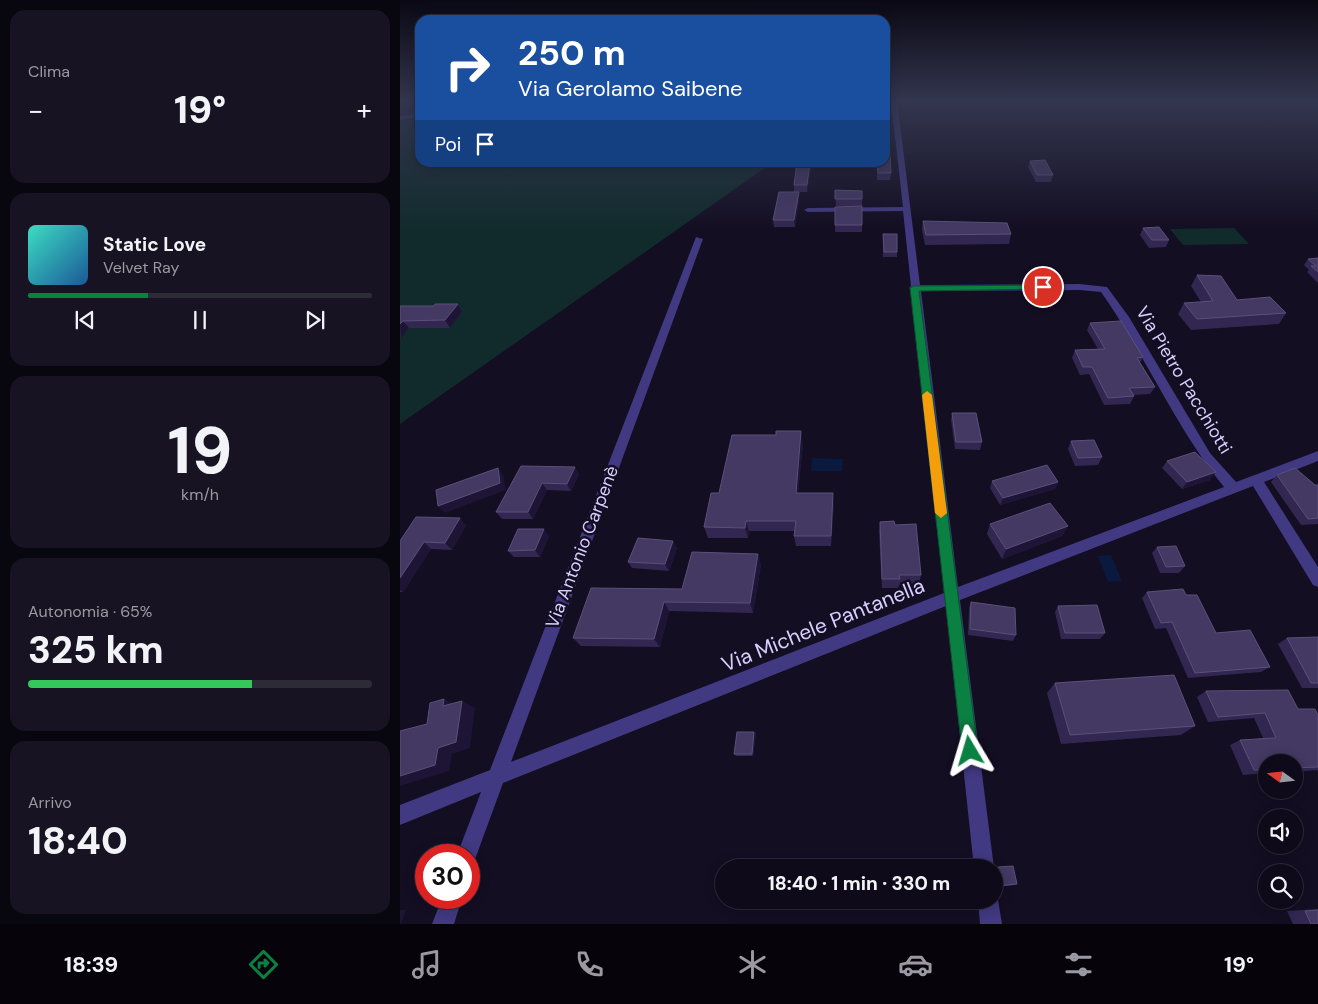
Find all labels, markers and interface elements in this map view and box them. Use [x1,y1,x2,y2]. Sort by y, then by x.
text: 250 m [518,30,626,76]
icon: right [435,35,500,100]
text: Clima [28,61,70,82]
text: Via Gerolamo Saibene [518,74,743,103]
text: 19° [174,85,226,135]
text: − [28,92,43,129]
text: + [357,92,372,129]
icon: arrive [471,130,499,158]
text: Poi [435,132,461,157]
text: Static Love [103,232,206,257]
text: Velvet Ray [103,257,179,278]
pin [1022,266,1064,308]
icon: arrive [1029,273,1057,301]
street label: Via Pietro Pacchiotti [1130,302,1238,458]
icon: previous [71,306,99,334]
icon: pause [186,306,214,334]
icon: next [301,306,329,334]
text: 19 [168,409,232,493]
street label: Via Antonio Carpenè [540,462,624,632]
text: km/h [181,484,219,505]
street label: Via Michele Pantanella [717,571,929,679]
text: Autonomia · 65% [28,601,152,622]
text: 325 km [28,625,164,675]
position arrow [943,724,995,776]
north arrow [1258,754,1302,799]
map controls [1258,754,1303,909]
text: Arrivo [28,792,72,813]
button: sound [1258,809,1303,854]
text: 18:40 [28,816,128,866]
speed limit sign: 30 [415,844,480,909]
button: search [1258,864,1303,909]
text: 18:40 · 1 min · 330 m [768,871,950,896]
icon: directions [246,947,281,982]
icon: music [409,947,444,982]
icon: phone [572,947,607,982]
icon: climate [735,947,770,982]
icon: car [898,947,933,982]
icon: filters [1061,947,1096,982]
text: 18:39 [64,950,118,979]
text: 19° [1224,950,1254,979]

